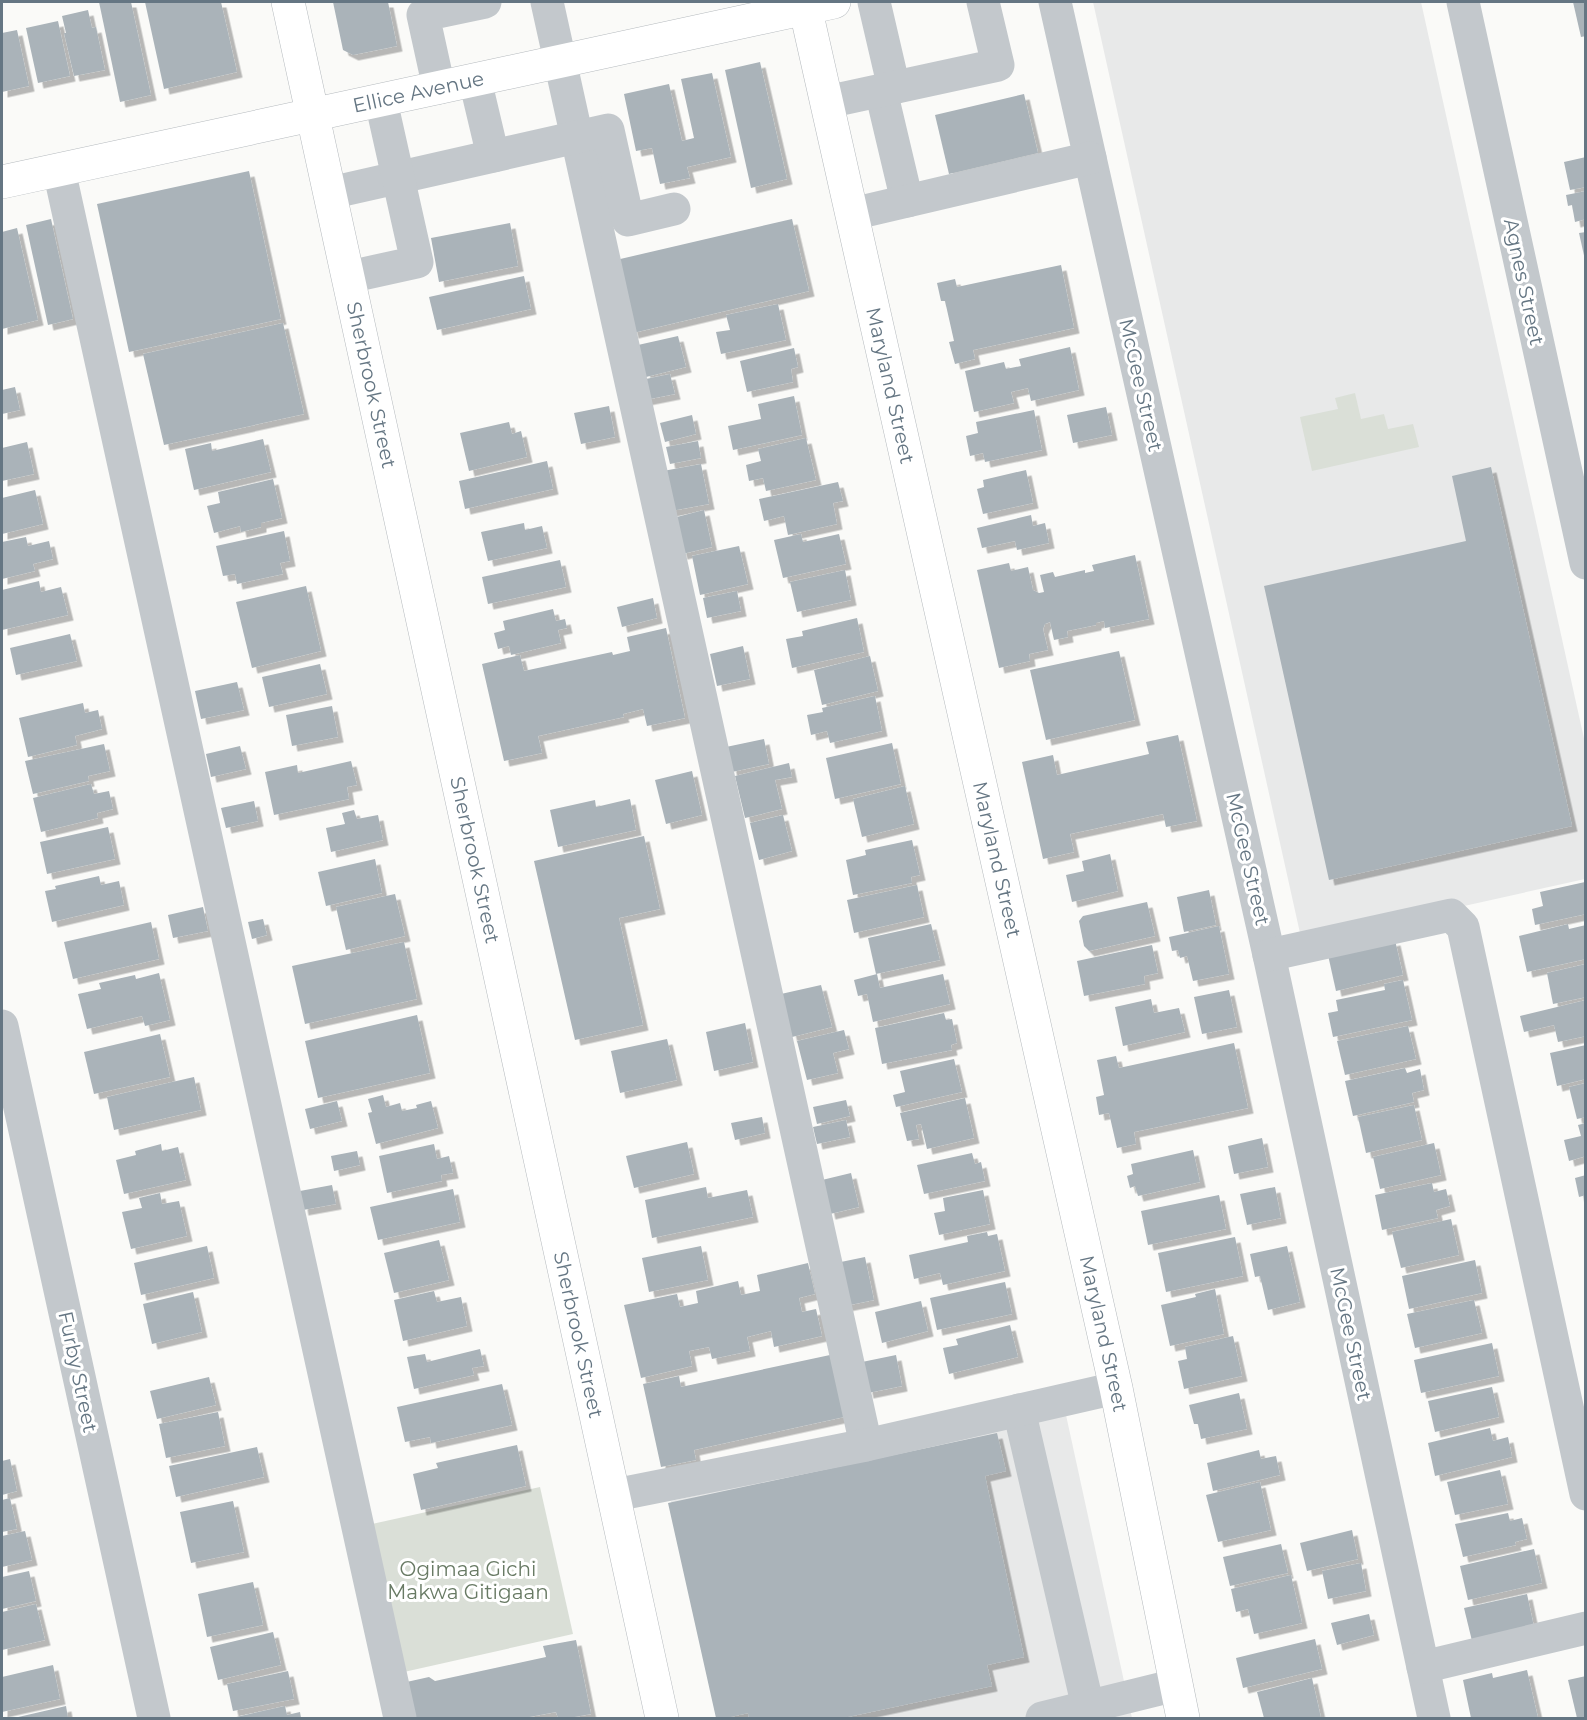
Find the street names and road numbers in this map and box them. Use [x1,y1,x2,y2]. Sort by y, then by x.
street label: Ellice Avenue [351,66,486,118]
street label: Agnes Street [1499,216,1549,348]
street label: Sherbrook Street [342,299,401,471]
street label: Maryland Street [861,305,920,466]
street label: McGee Street [1114,316,1168,454]
street label: Sherbrook Street [445,774,505,945]
street label: Maryland Street [968,779,1026,940]
street label: McGee Street [1221,790,1275,928]
street label: Sherbrook Street [549,1249,608,1420]
street label: Maryland Street [1075,1253,1133,1414]
street label: McGee Street [1325,1265,1377,1403]
street label: Furby Street [53,1309,103,1435]

